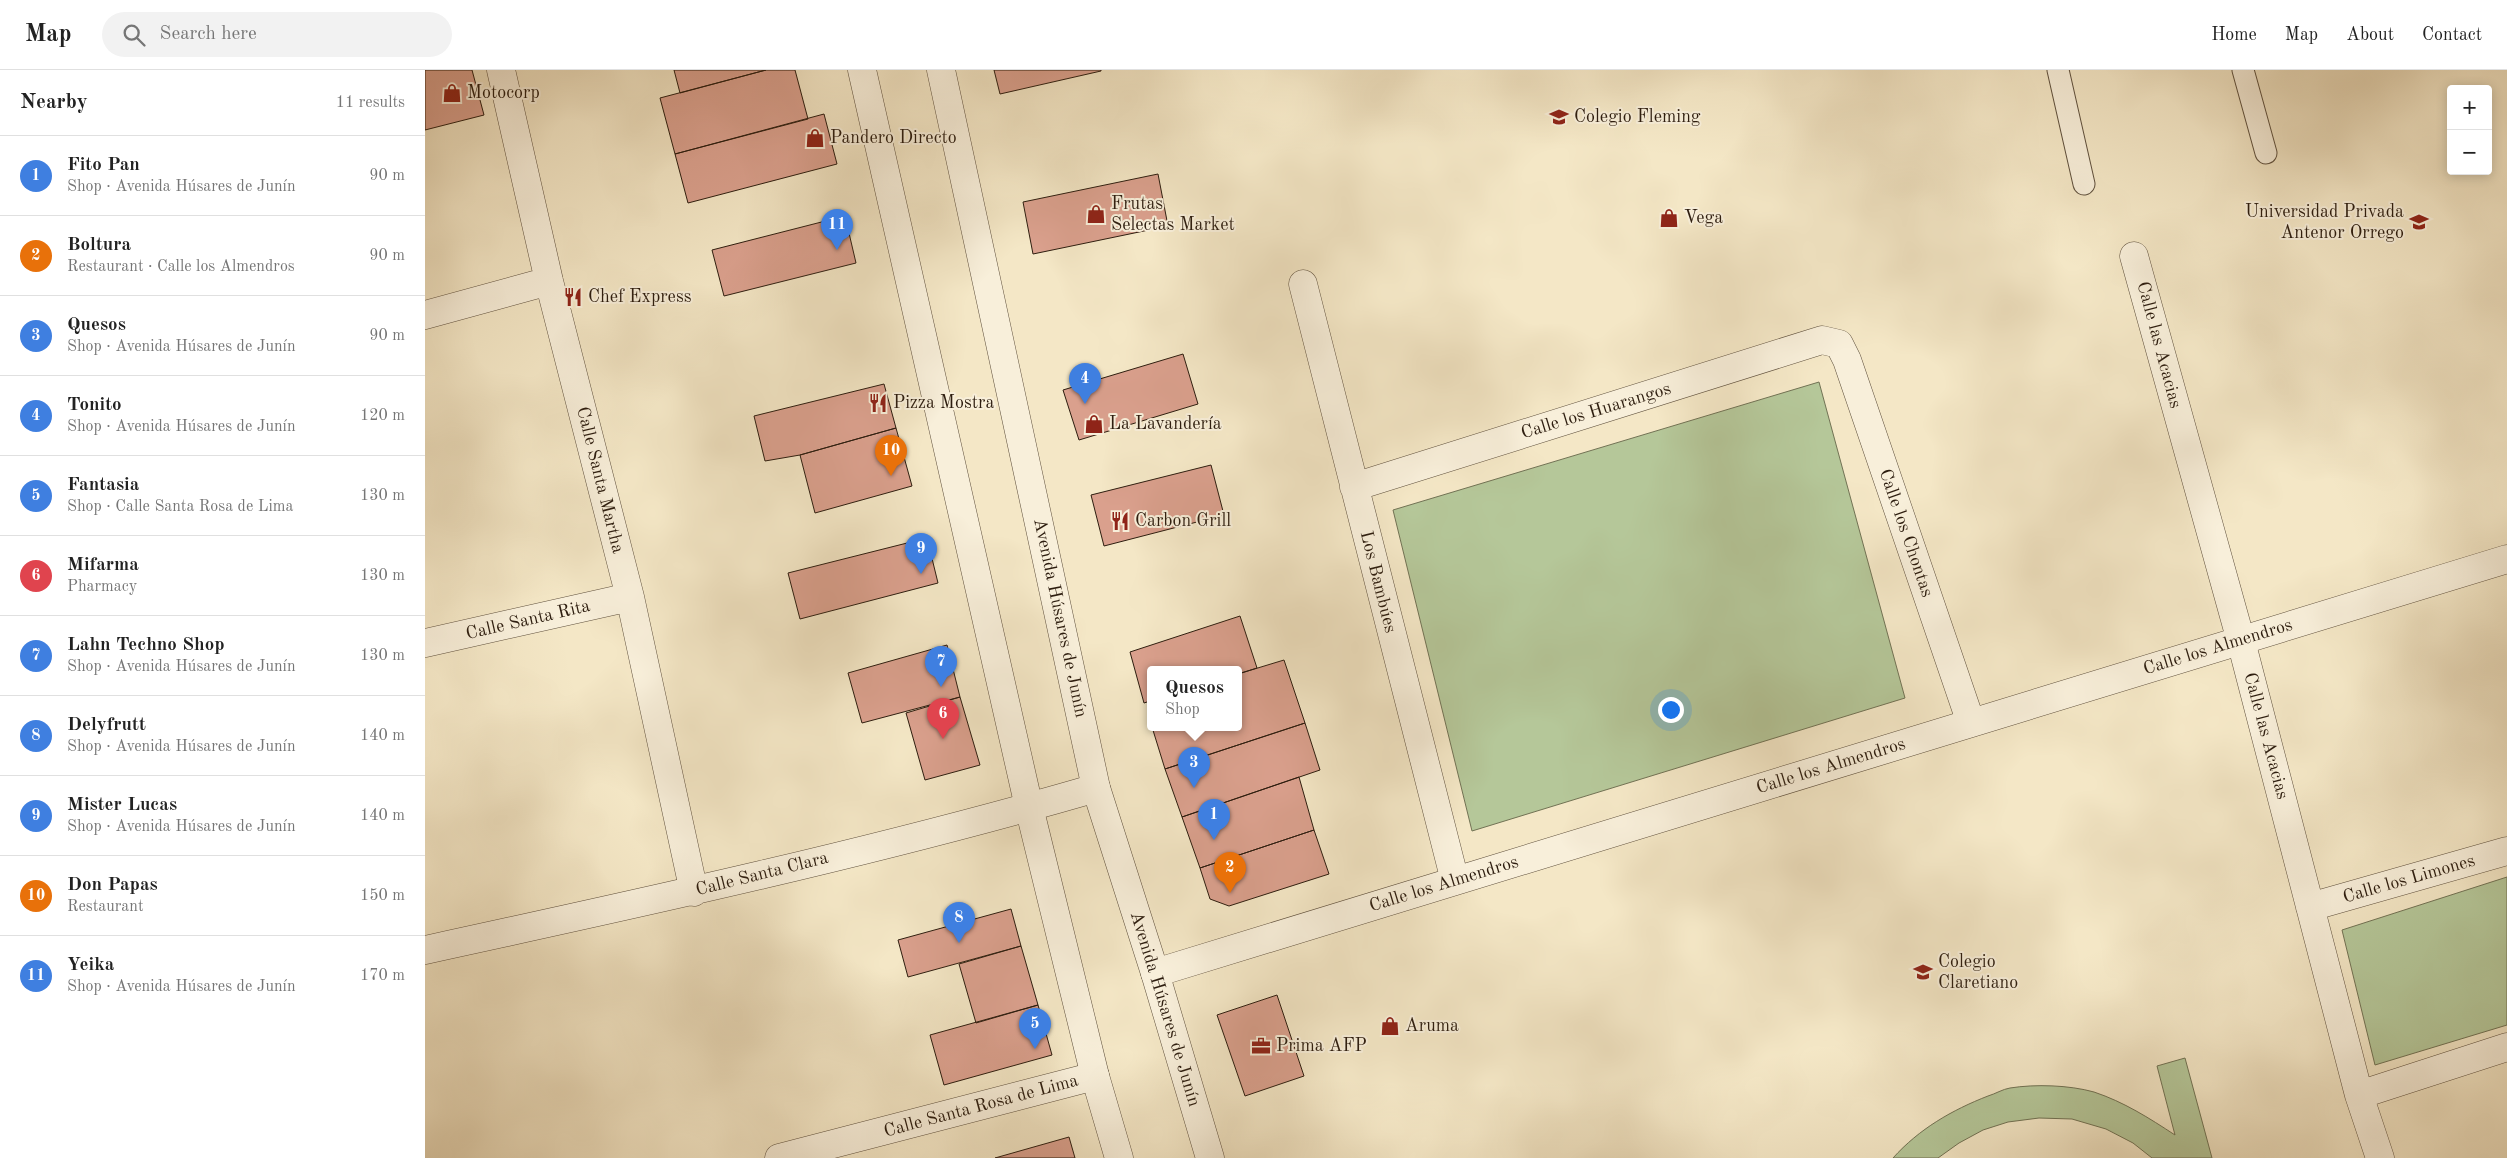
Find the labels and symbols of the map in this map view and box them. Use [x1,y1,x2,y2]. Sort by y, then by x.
shop icon: Motocorp [441,82,463,104]
place label: Motocorp [467,84,540,102]
school or university icon: Colegio Fleming [1548,106,1570,128]
place label: Colegio Fleming [1574,108,1701,126]
shop icon: Pandero Directo [804,127,826,149]
place label: Pandero Directo [830,129,957,147]
place label: Frutas Selectas Market [1111,195,1235,234]
shop icon: Frutas Selectas Market [1085,203,1107,225]
place label: Universidad Privada Antenor Orrego [2245,203,2404,242]
shop icon: Vega [1658,207,1680,229]
pin: 11 [821,209,853,250]
place label: Vega [1684,209,1723,227]
school or university icon: Universidad Privada Antenor Orrego [2408,211,2430,233]
street label: Calle las Acacias [2133,280,2185,411]
restaurant icon: Chef Express [562,286,584,308]
place label: Chef Express [588,288,692,306]
pin: 4 [1069,363,1101,404]
street label: Calle los Huarangos [1519,380,1673,442]
restaurant icon: Pizza Mostra [867,392,889,414]
place label: Pizza Mostra [893,394,994,412]
street label: Calle Santa Martha [573,405,627,555]
shop icon: La Lavandería [1083,413,1105,435]
place label: La Lavandería [1109,415,1222,433]
pin: 10 [875,435,907,476]
street label: Calle los Chontas [1876,467,1936,600]
restaurant icon: Carbon Grill [1109,510,1131,532]
place label: Carbon Grill [1135,512,1231,530]
street label: Avenida Húsares de Junín [1030,517,1090,719]
street label: Los Bambúes [1357,529,1399,635]
pin: 9 [905,533,937,574]
street label: Calle Santa Rita [464,597,592,643]
street label: Calle los Almendros [2141,616,2295,678]
pin: 7 [925,646,957,687]
street label: Calle las Acacias [2240,671,2292,802]
your location [1658,697,1684,723]
pin: 6 [927,698,959,739]
street label: Calle los Almendros [1754,735,1908,797]
pin: 3 [1178,747,1210,788]
pin: 1 [1198,799,1230,840]
street label: Calle Santa Clara [694,849,830,899]
street label: Calle los Limones [2341,851,2477,906]
pin: 2 [1214,852,1246,893]
street label: Calle los Almendros [1367,853,1521,915]
pin: 8 [943,902,975,943]
street label: Avenida Húsares de Junín [1127,909,1203,1109]
place label: Colegio Claretiano [1938,953,2018,992]
school or university icon: Colegio Claretiano [1912,961,1934,983]
pin: 5 [1019,1008,1051,1049]
shop icon: Aruma [1379,1015,1401,1037]
place label: Aruma [1405,1017,1459,1035]
office icon: Prima AFP [1250,1035,1272,1057]
place label: Prima AFP [1276,1037,1367,1055]
street label: Calle Santa Rosa de Lima [882,1071,1080,1141]

